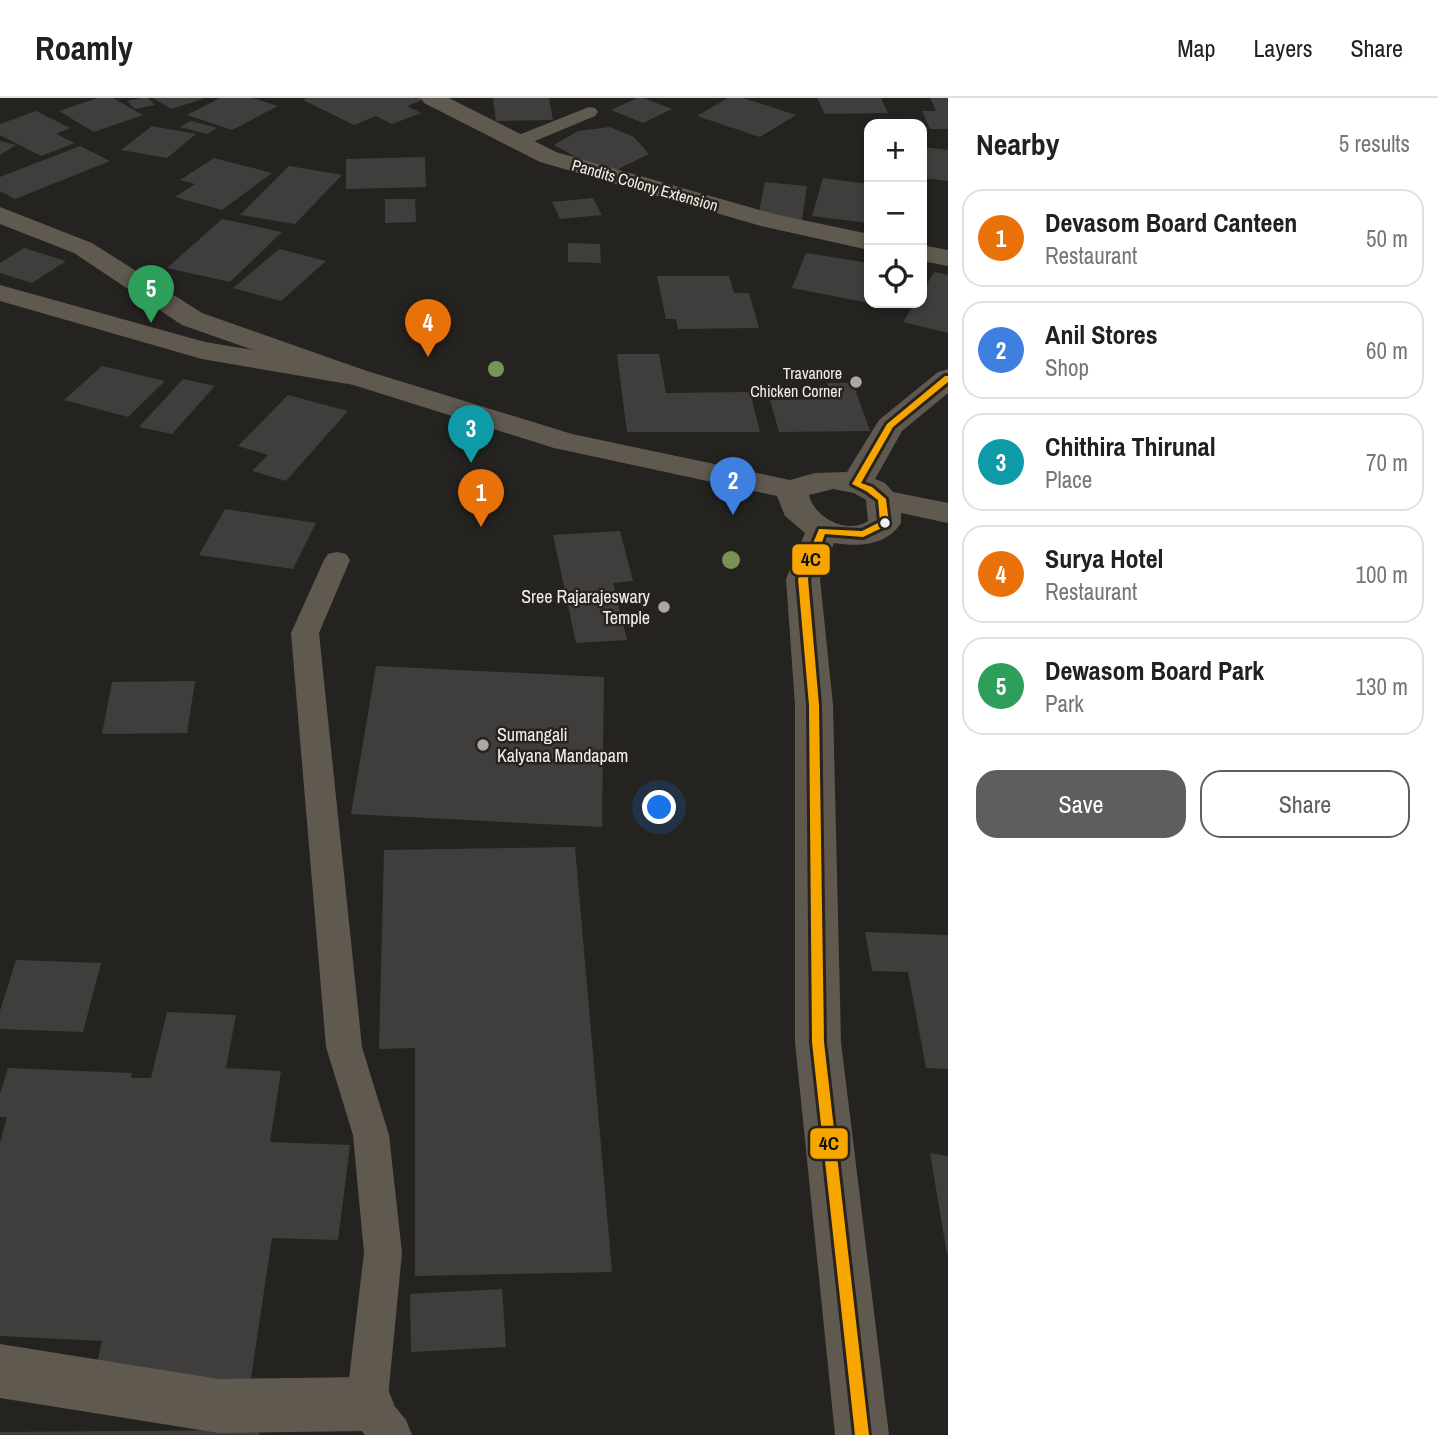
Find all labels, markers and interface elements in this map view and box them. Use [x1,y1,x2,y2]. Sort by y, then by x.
text: Roamly [35,26,133,70]
text: Map [1177,32,1215,64]
text: Layers [1253,32,1312,64]
text: Share [1350,32,1403,64]
map controls [864,119,927,308]
button: + [864,119,927,182]
text: Nearby [976,124,1059,164]
text: 5 results [1339,128,1410,159]
street label: Pandits Colony Extension [569,154,721,216]
button: − [864,182,927,245]
text: Devasom Board Canteen [1045,205,1297,240]
text: 1 [996,223,1006,254]
text: 50 m [1366,223,1408,254]
text: Restaurant [1045,240,1137,271]
button: locate [864,245,927,308]
pin: 5 [128,265,174,323]
pin: 4 [405,299,451,357]
text: Anil Stores [1045,317,1158,352]
text: 2 [996,335,1006,366]
text: 60 m [1366,335,1408,366]
text: Shop [1045,352,1089,383]
place label: Travanore Chicken Corner [750,362,843,402]
marker: Travanore Chicken Corner [848,374,864,390]
pin: 3 [448,405,494,463]
text: Chithira Thirunal [1045,429,1216,464]
text: 3 [996,447,1006,478]
text: 70 m [1366,447,1408,478]
pin: 2 [710,457,756,515]
text: Place [1045,464,1092,495]
pin: 1 [458,469,504,527]
unlabelled marker [878,516,892,530]
text: Surya Hotel [1045,541,1163,576]
line badge: 4C [791,543,831,576]
text: 4C [801,546,821,572]
text: 4 [996,559,1006,590]
text: 100 m [1356,559,1408,590]
text: Restaurant [1045,576,1137,607]
place label: Sree Rajarajeswary Temple [521,584,651,630]
marker: Sree Rajarajeswary Temple [656,599,672,615]
text: Dewasom Board Park [1045,653,1264,688]
text: 5 [996,671,1006,702]
text: 130 m [1356,671,1408,702]
text: Park [1045,688,1084,719]
place label: Sumangali Kalyana Mandapam [497,722,628,768]
marker: Sumangali Kalyana Mandapam [475,737,491,753]
button: Save [976,770,1186,838]
button: Share [1200,770,1410,838]
your location [642,790,676,824]
line badge: 4C [809,1127,849,1160]
text: 4C [819,1130,839,1156]

